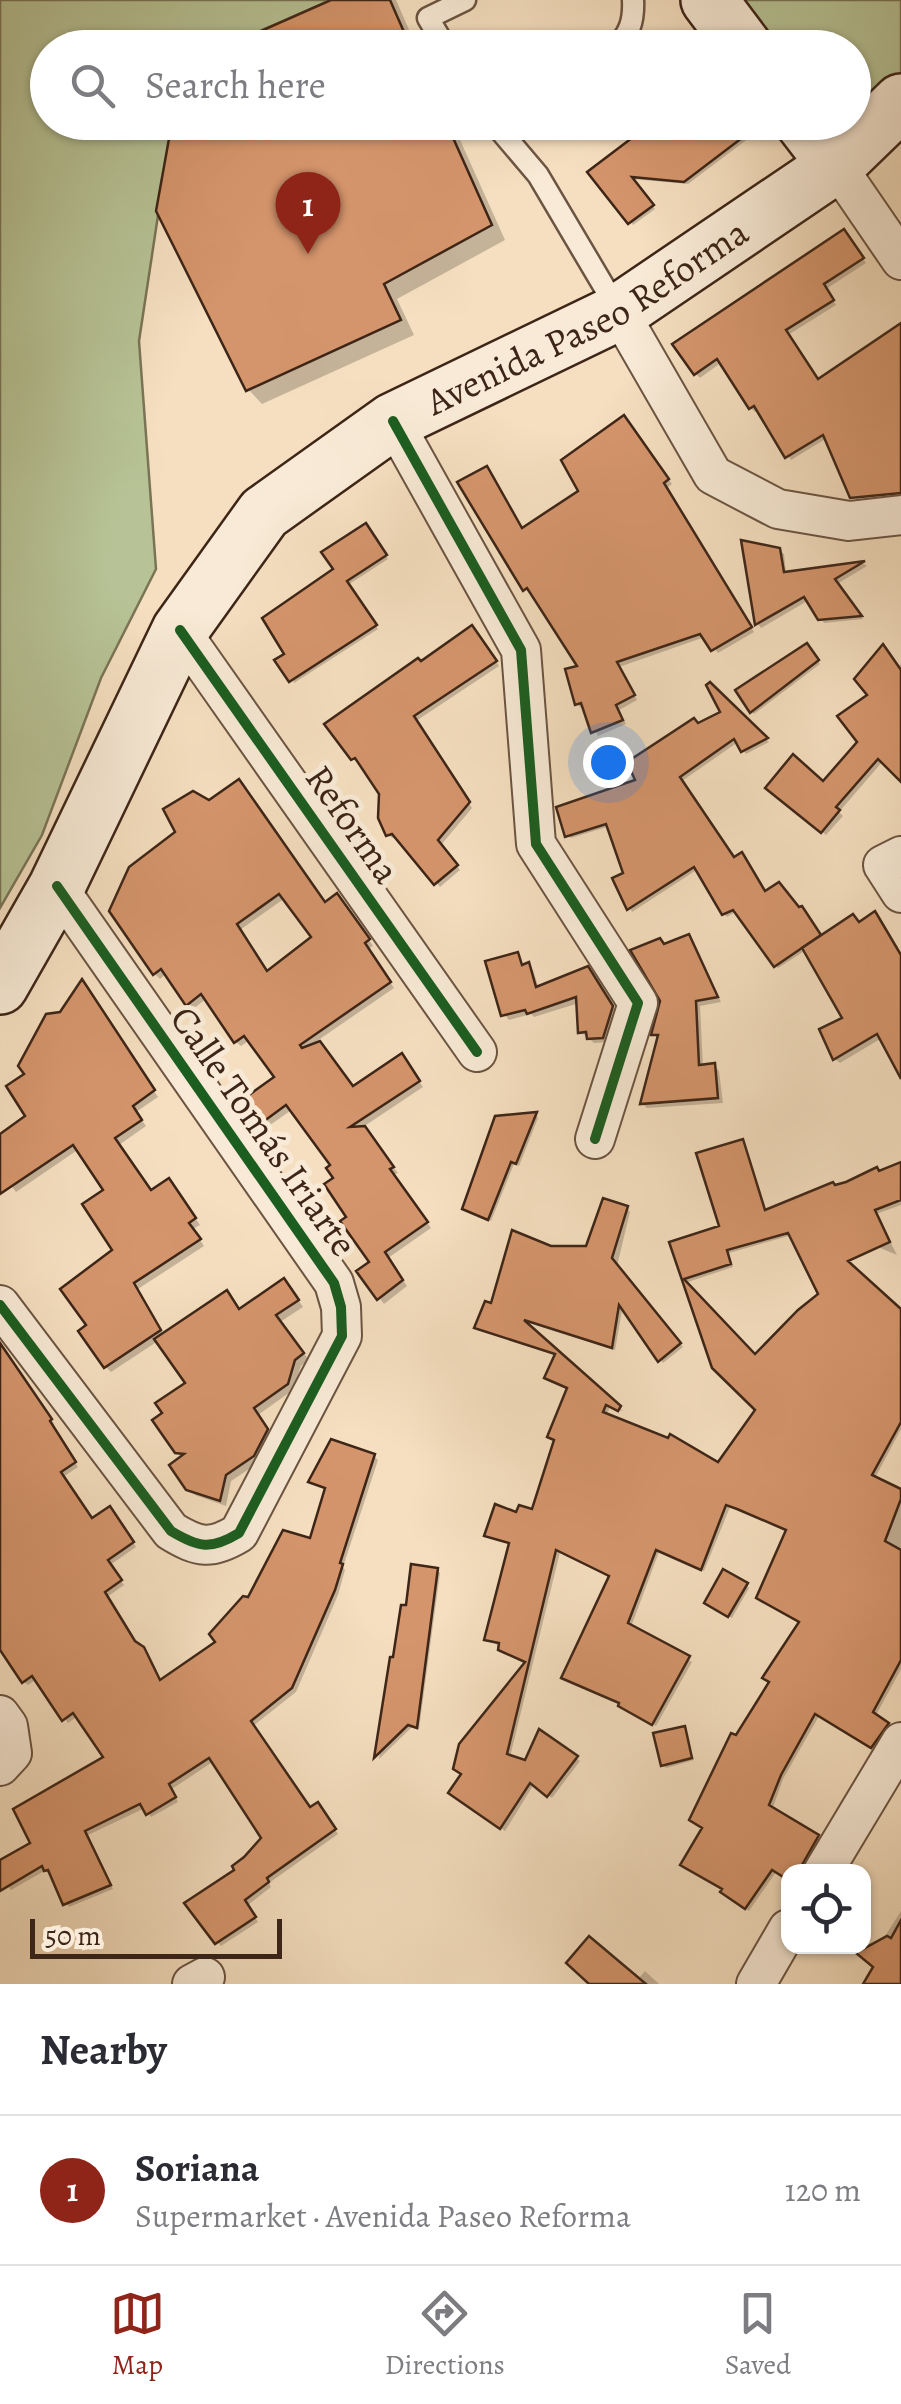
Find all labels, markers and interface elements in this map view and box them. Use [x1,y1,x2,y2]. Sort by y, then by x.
search box [30,30,871,140]
icon: search [65,58,120,113]
text: Search here [145,59,326,111]
pin: 1 [276,172,340,254]
street label: Avenida Paseo Reforma [416,206,759,428]
your location [583,737,634,788]
street label: Reforma [293,754,413,894]
street label: Calle Tomás Iriarte [158,995,370,1267]
map controls [781,1864,871,1954]
button: locate [781,1864,871,1954]
scale bar [30,1914,282,1958]
text: 50 m [45,1917,101,1955]
text: Nearby [40,2021,167,2078]
text: Soriana [135,2142,259,2194]
text: 1 [67,2168,78,2212]
text: 120 m [785,2168,861,2212]
text: Supermarket · Avenida Paseo Reforma [135,2194,631,2238]
tab: Map [110,2286,165,2384]
tab: Directions [385,2286,505,2384]
tab: Saved [725,2286,791,2384]

